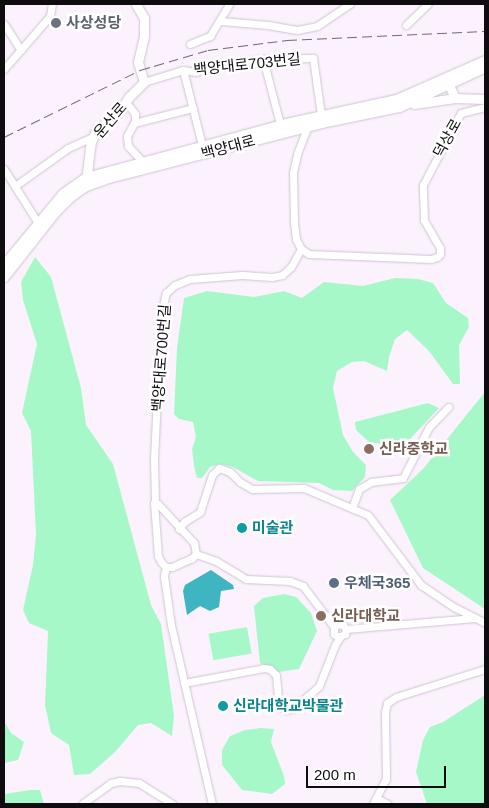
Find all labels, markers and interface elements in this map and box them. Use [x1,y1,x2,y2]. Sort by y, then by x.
place label: 사상성당 [66,14,121,32]
marker: 사상성당 [50,17,62,29]
street label: 백양대로703번길 [192,49,302,79]
street label: 운산로 [90,98,130,142]
street label: 덕상로 [429,116,465,160]
street label: 백양대로 [199,131,257,163]
street label: 백양대로700번길 [148,304,174,412]
place label: 신라중학교 [379,440,448,458]
marker: 신라중학교 [363,443,375,455]
place label: 미술관 [252,519,293,537]
marker: 미술관 [236,522,248,534]
place label: 우체국365 [344,574,410,592]
marker: 우체국365 [328,577,340,589]
place label: 신라대학교 [331,607,400,625]
marker: 신라대학교 [315,610,327,622]
place label: 신라대학교박물관 [233,697,343,715]
marker: 신라대학교박물관 [217,700,229,712]
scale bar [309,756,449,788]
text: 200 m [314,766,356,783]

